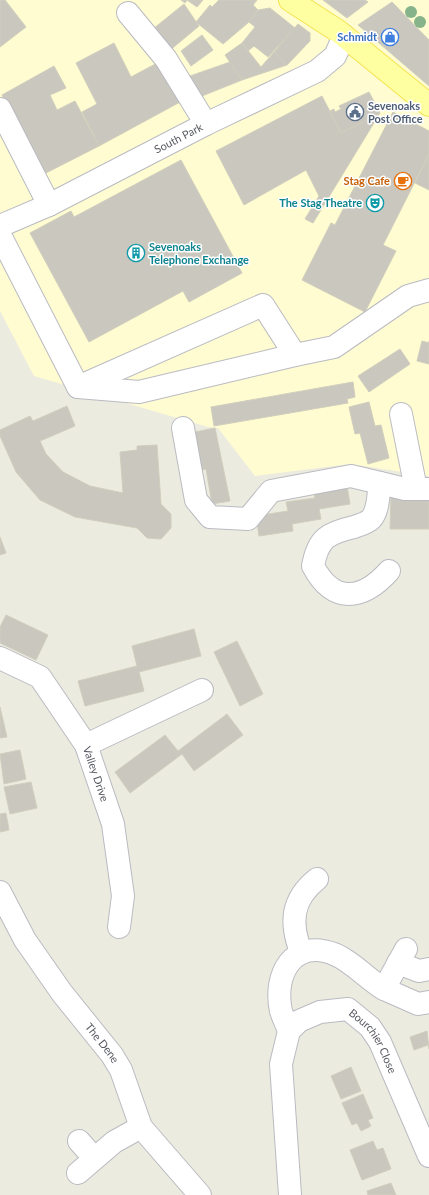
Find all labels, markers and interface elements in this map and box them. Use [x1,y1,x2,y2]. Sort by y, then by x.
shop icon: Schmidt [380,27,400,47]
place label: Schmidt [337,30,378,43]
place label: Sevenoaks Post Office [368,99,423,125]
public building icon: Sevenoaks Post Office [345,102,365,122]
street label: South Park [152,120,205,156]
cafe icon: Stag Cafe [393,171,413,191]
place label: Stag Cafe [344,174,390,187]
theatre icon: The Stag Theatre [365,193,385,213]
place label: The Stag Theatre [279,196,362,209]
place label: Sevenoaks Telephone Exchange [149,240,249,266]
building icon: Sevenoaks Telephone Exchange [126,243,146,263]
street label: Valley Drive [81,745,112,803]
street label: Bourchier Close [347,1006,400,1075]
street label: The Dene [83,1020,122,1065]

